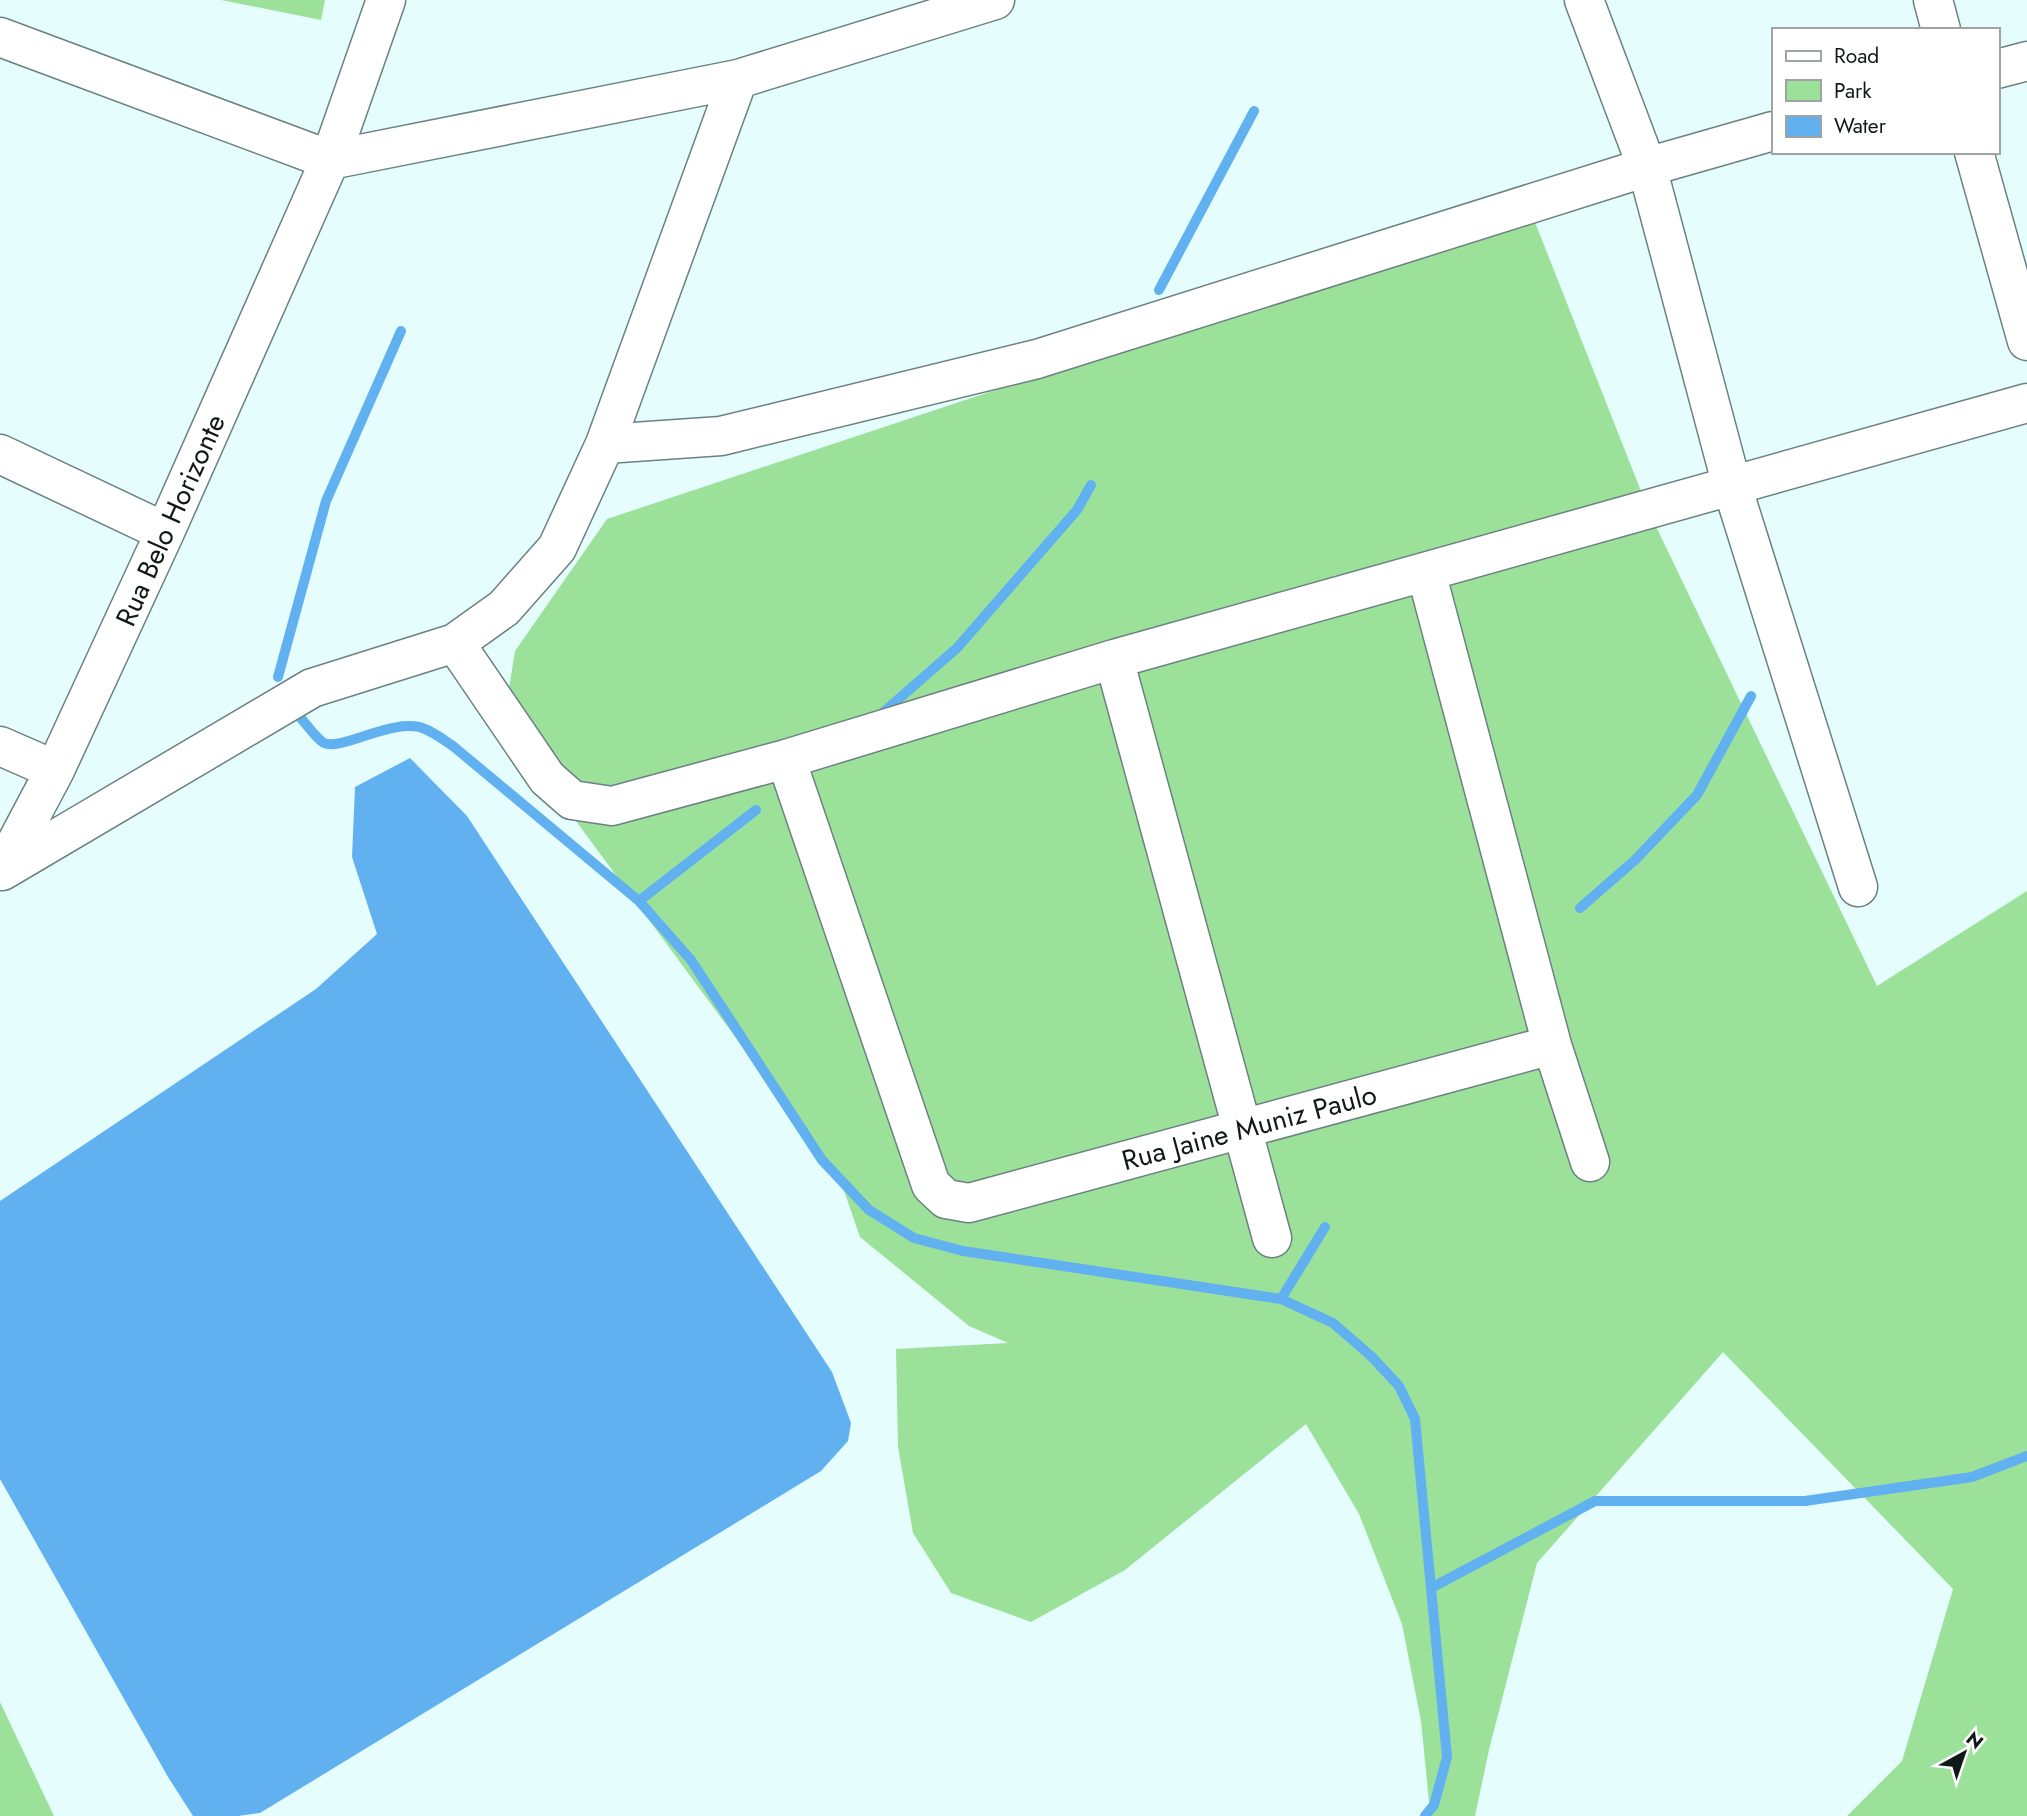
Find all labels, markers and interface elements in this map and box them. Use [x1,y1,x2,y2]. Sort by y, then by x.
legend [1772,28,1999,154]
text: Road [1834,41,1879,71]
text: Park [1834,76,1872,106]
text: Water [1834,111,1887,141]
street label: Rua Belo Horizonte [105,408,236,633]
street label: Rua Jaine Muniz Paulo [1117,1074,1381,1181]
north arrow [1929,1718,1999,1788]
text: N [1960,1725,1989,1756]

